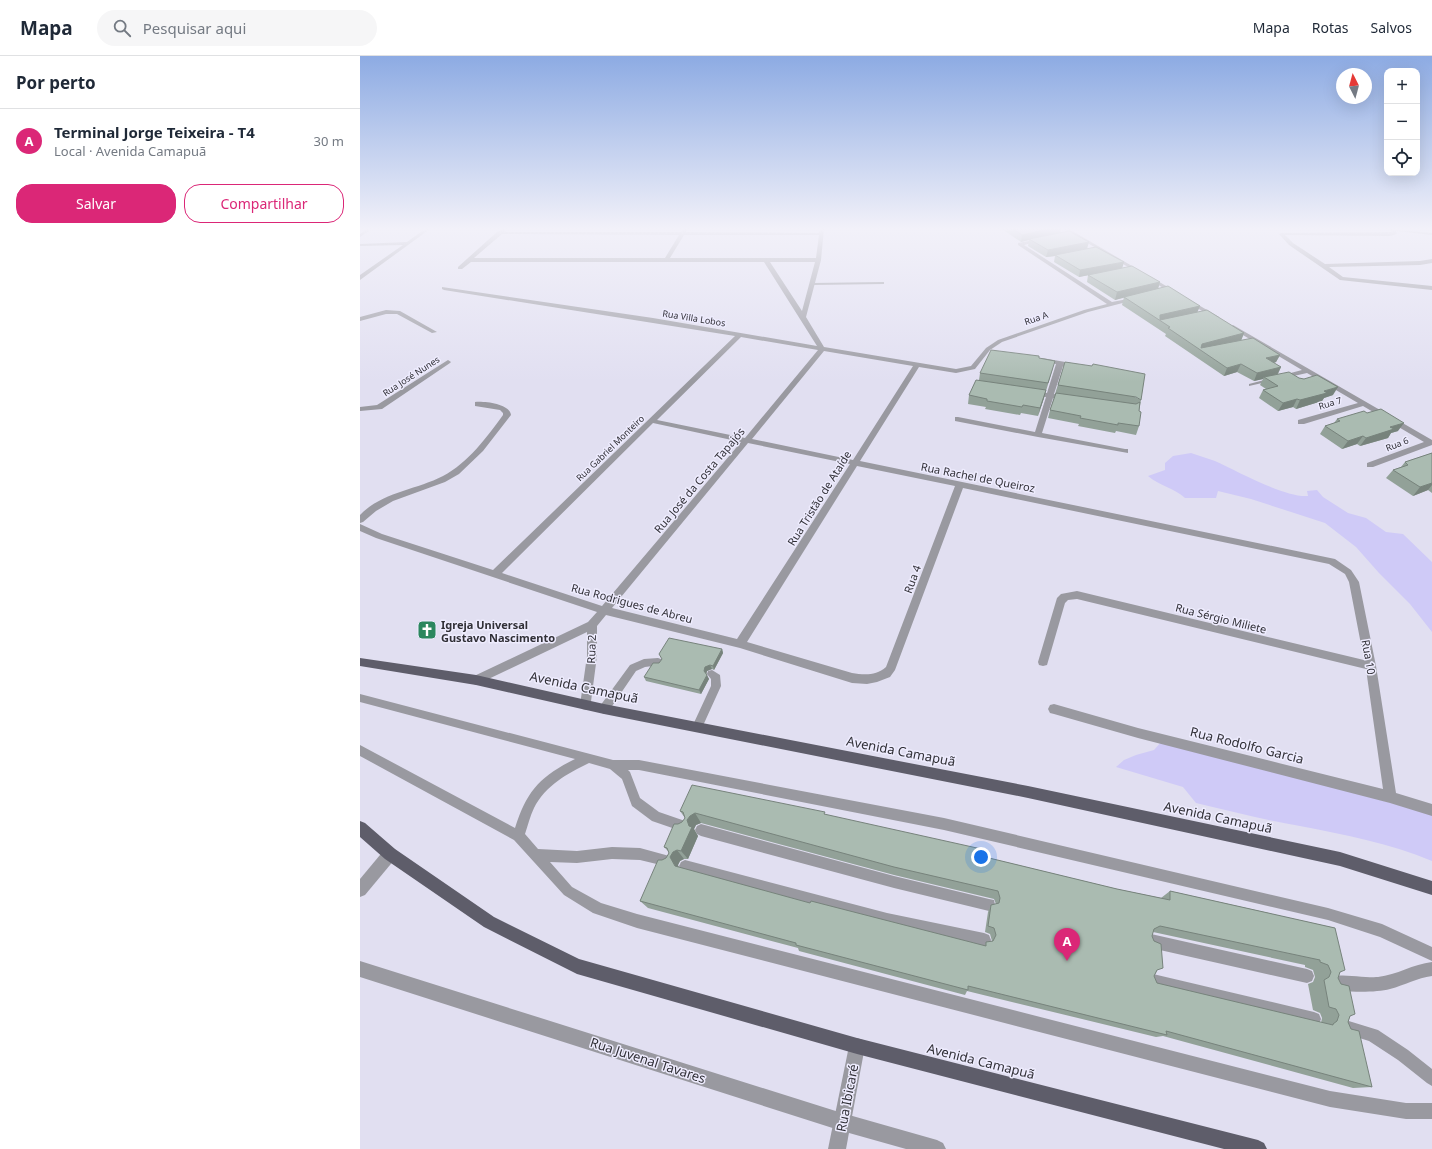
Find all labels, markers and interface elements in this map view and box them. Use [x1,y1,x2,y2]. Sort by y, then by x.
search box [97,10,377,46]
text: Mapa [20,15,73,41]
icon: search [111,17,133,39]
text: Pesquisar aqui [143,18,246,38]
text: Mapa [1253,18,1290,37]
text: Rotas [1312,18,1349,37]
text: Salvos [1371,18,1412,37]
north arrow [1336,68,1372,104]
map controls [1384,68,1420,176]
button: + [1384,68,1420,104]
text: Por perto [16,71,96,94]
button: − [1384,104,1420,140]
text: Terminal Jorge Teixeira - T4 [54,122,255,142]
text: A [25,132,34,150]
text: 30 m [314,132,344,150]
button: locate [1384,140,1420,176]
text: Local · Avenida Camapuã [54,142,206,160]
button: Salvar [16,184,176,223]
button: Compartilhar [184,184,344,223]
street label: Rua Villa Lobos [661,307,727,329]
street label: Rua A [1022,308,1050,328]
street label: Rua José Nunes [380,353,442,399]
street label: Rua 7 [1317,393,1343,413]
street label: Rua Gabriel Monteiro [573,412,647,484]
street label: Rua José da Costa Tapajós [650,424,748,536]
street label: Rua 6 [1384,434,1410,454]
street label: Rua Tristão de Ataíde [784,448,854,548]
street label: Rua Rachel de Queiroz [920,459,1036,495]
street label: Rua 4 [900,562,924,595]
street label: Rua Rodrigues de Abreu [570,580,694,626]
street label: Rua Sérgio Miliete [1174,599,1268,637]
place label: Igreja Universal Gustavo Nascimento [441,617,555,645]
church icon: Igreja Universal Gustavo Nascimento [416,619,438,641]
street label: Rua 2 [583,634,599,664]
street label: Rua 10 [1359,638,1379,676]
street label: Avenida Camapuã [528,667,640,707]
street label: Rua Rodolfo Garcia [1188,722,1306,768]
street label: Avenida Camapuã [845,732,957,770]
street label: Avenida Camapuã [1162,797,1274,837]
your location [971,847,991,867]
pin: A [1054,928,1080,961]
street label: Rua Juvenal Tavares [588,1033,708,1087]
street label: Avenida Camapuã [925,1039,1037,1083]
street label: Rua Ibicaré [832,1063,862,1133]

